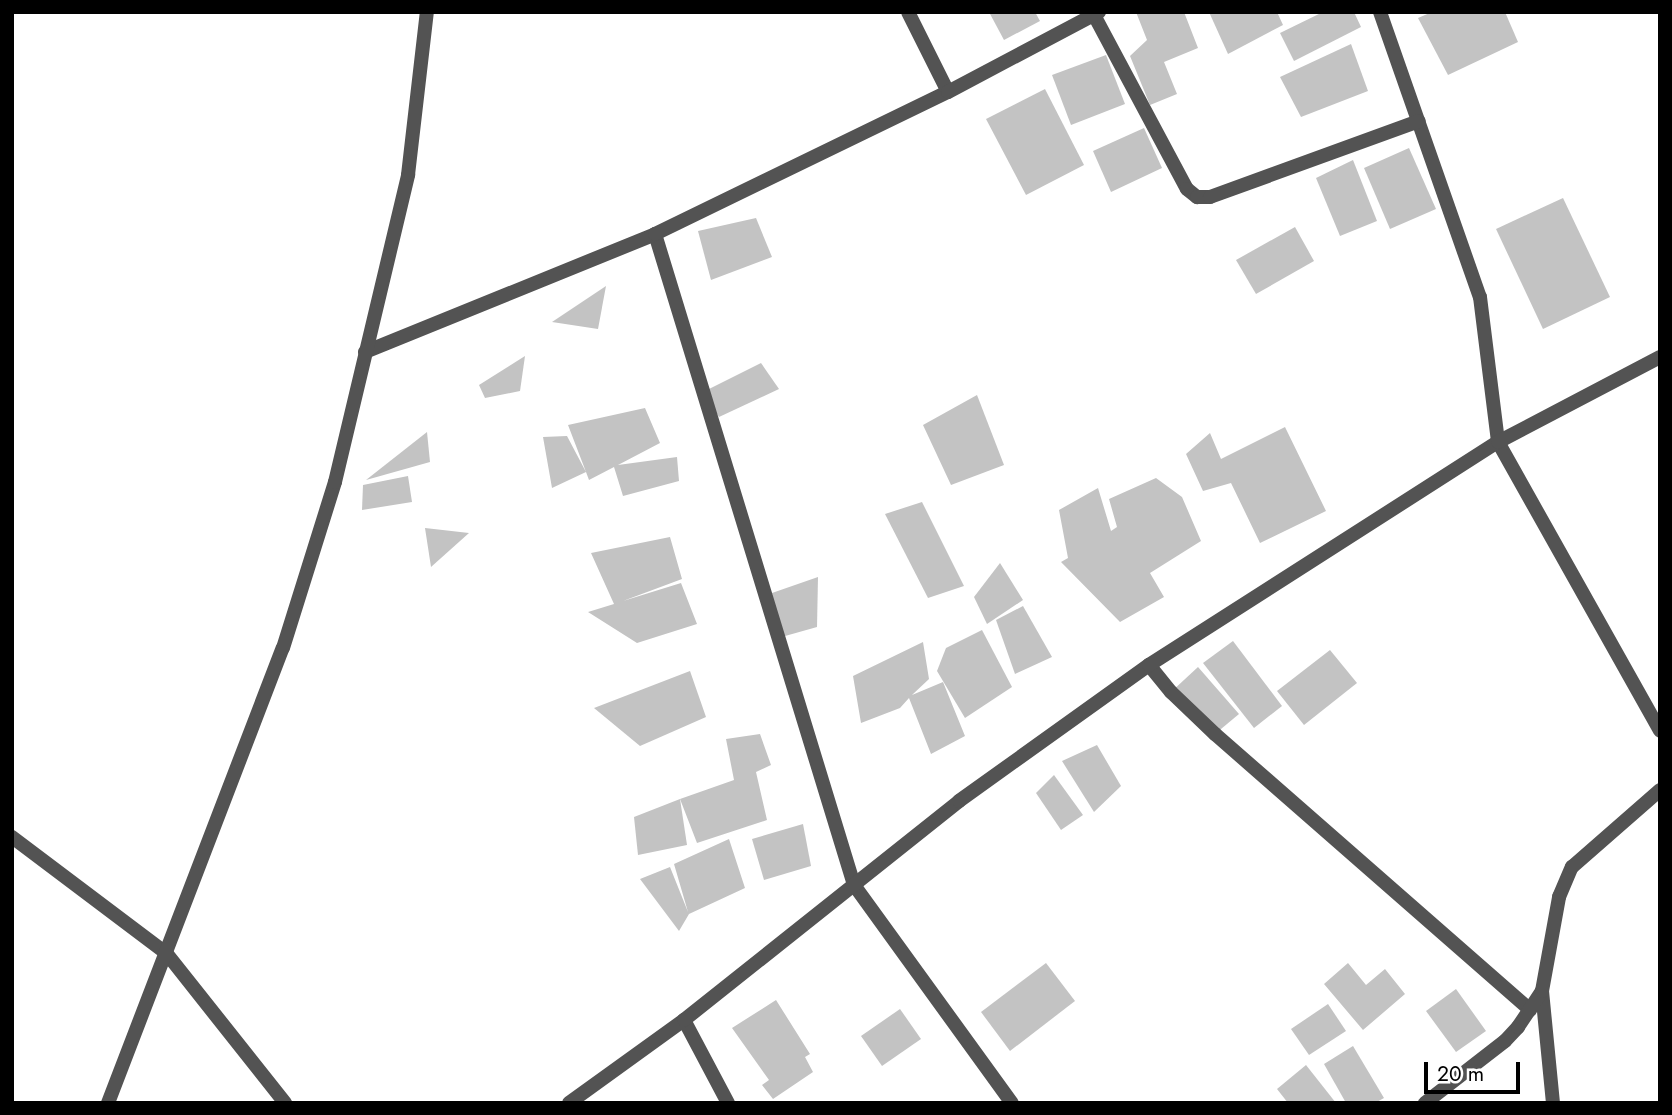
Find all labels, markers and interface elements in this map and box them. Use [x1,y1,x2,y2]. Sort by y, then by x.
scale bar [1427,1048,1523,1092]
text: 20 m [1437,1059,1484,1089]

